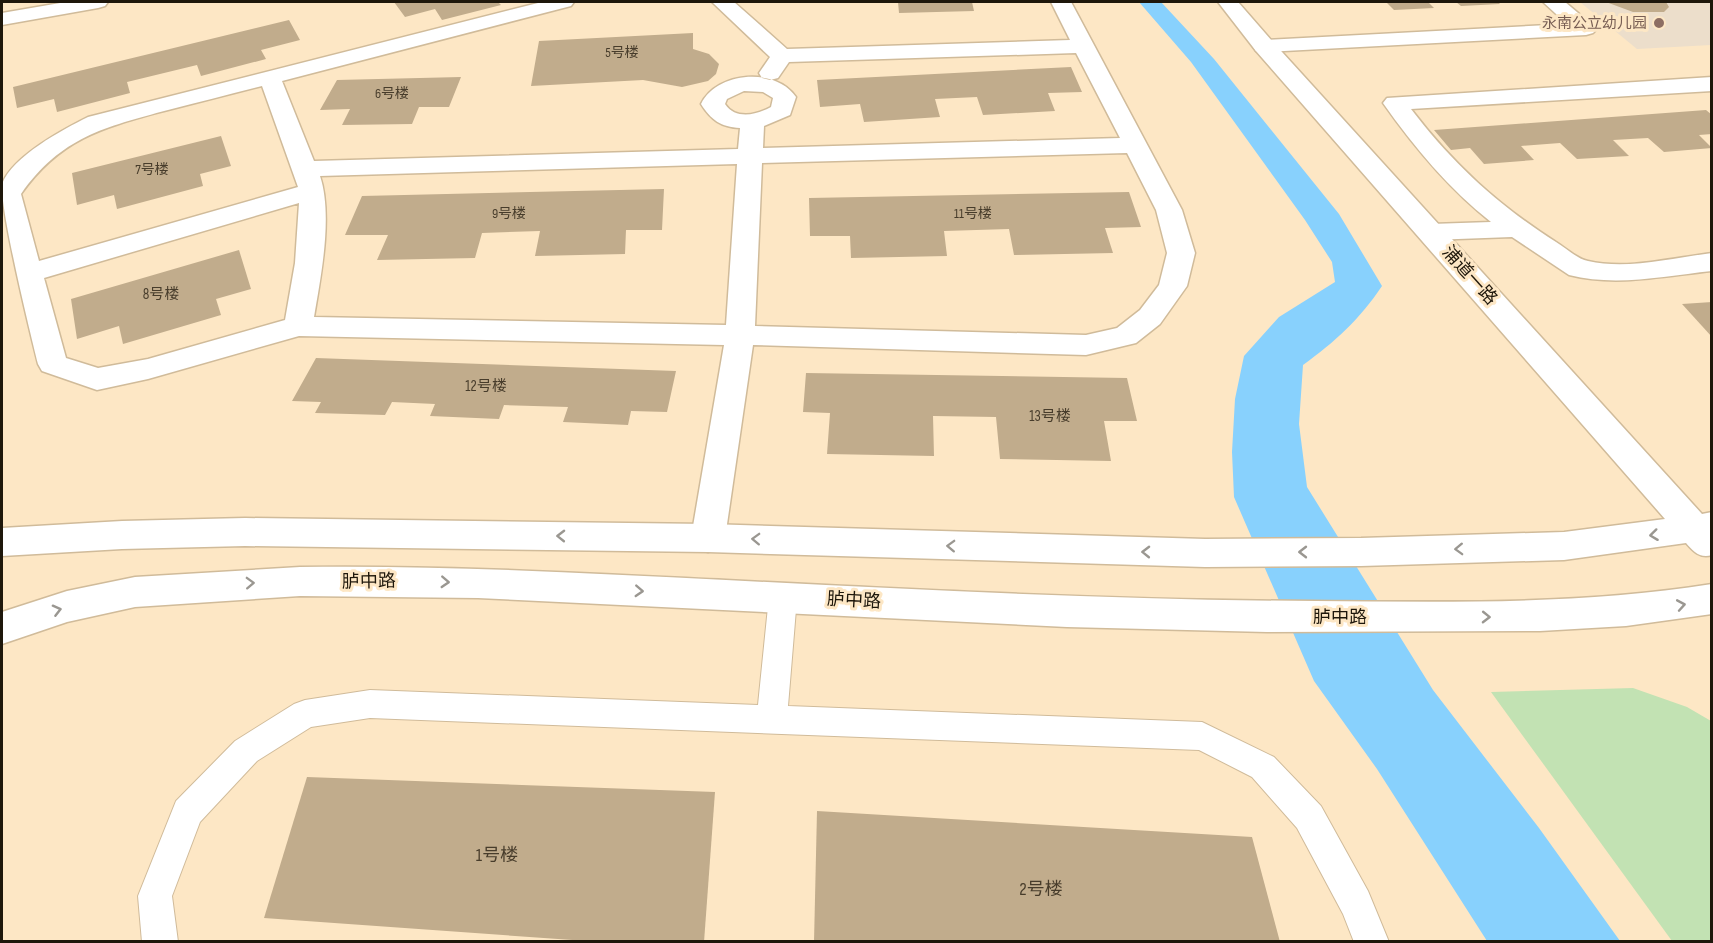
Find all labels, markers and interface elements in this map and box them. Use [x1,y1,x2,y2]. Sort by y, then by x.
place label: 永南公立幼儿园 [1542,14,1647,33]
marker: 永南公立幼儿园 [1652,16,1666,30]
house number: 5号楼 [605,44,639,61]
house number: 6号楼 [375,85,409,102]
house number: 7号楼 [135,161,169,178]
house number: 9号楼 [492,205,526,222]
house number: 11号楼 [954,205,992,222]
street label: 浦道一路 [1438,242,1502,309]
house number: 8号楼 [143,285,179,304]
house number: 12号楼 [465,377,507,396]
house number: 13号楼 [1029,407,1071,426]
one-way arrow [1649,528,1658,540]
one-way arrow [557,530,566,542]
one-way arrow [752,533,761,546]
one-way arrow [947,540,956,552]
one-way arrow [1455,543,1464,556]
one-way arrow [1142,545,1151,558]
one-way arrow [1298,546,1307,558]
street label: 胪中路 [342,571,396,592]
one-way arrow [440,575,449,588]
one-way arrow [245,577,254,590]
one-way arrow [635,584,644,597]
street label: 胪中路 [826,589,881,612]
one-way arrow [1675,599,1685,612]
one-way arrow [52,605,62,618]
street label: 胪中路 [1313,607,1367,628]
one-way arrow [1482,611,1491,623]
house number: 1号楼 [476,845,518,866]
house number: 2号楼 [1019,879,1063,900]

